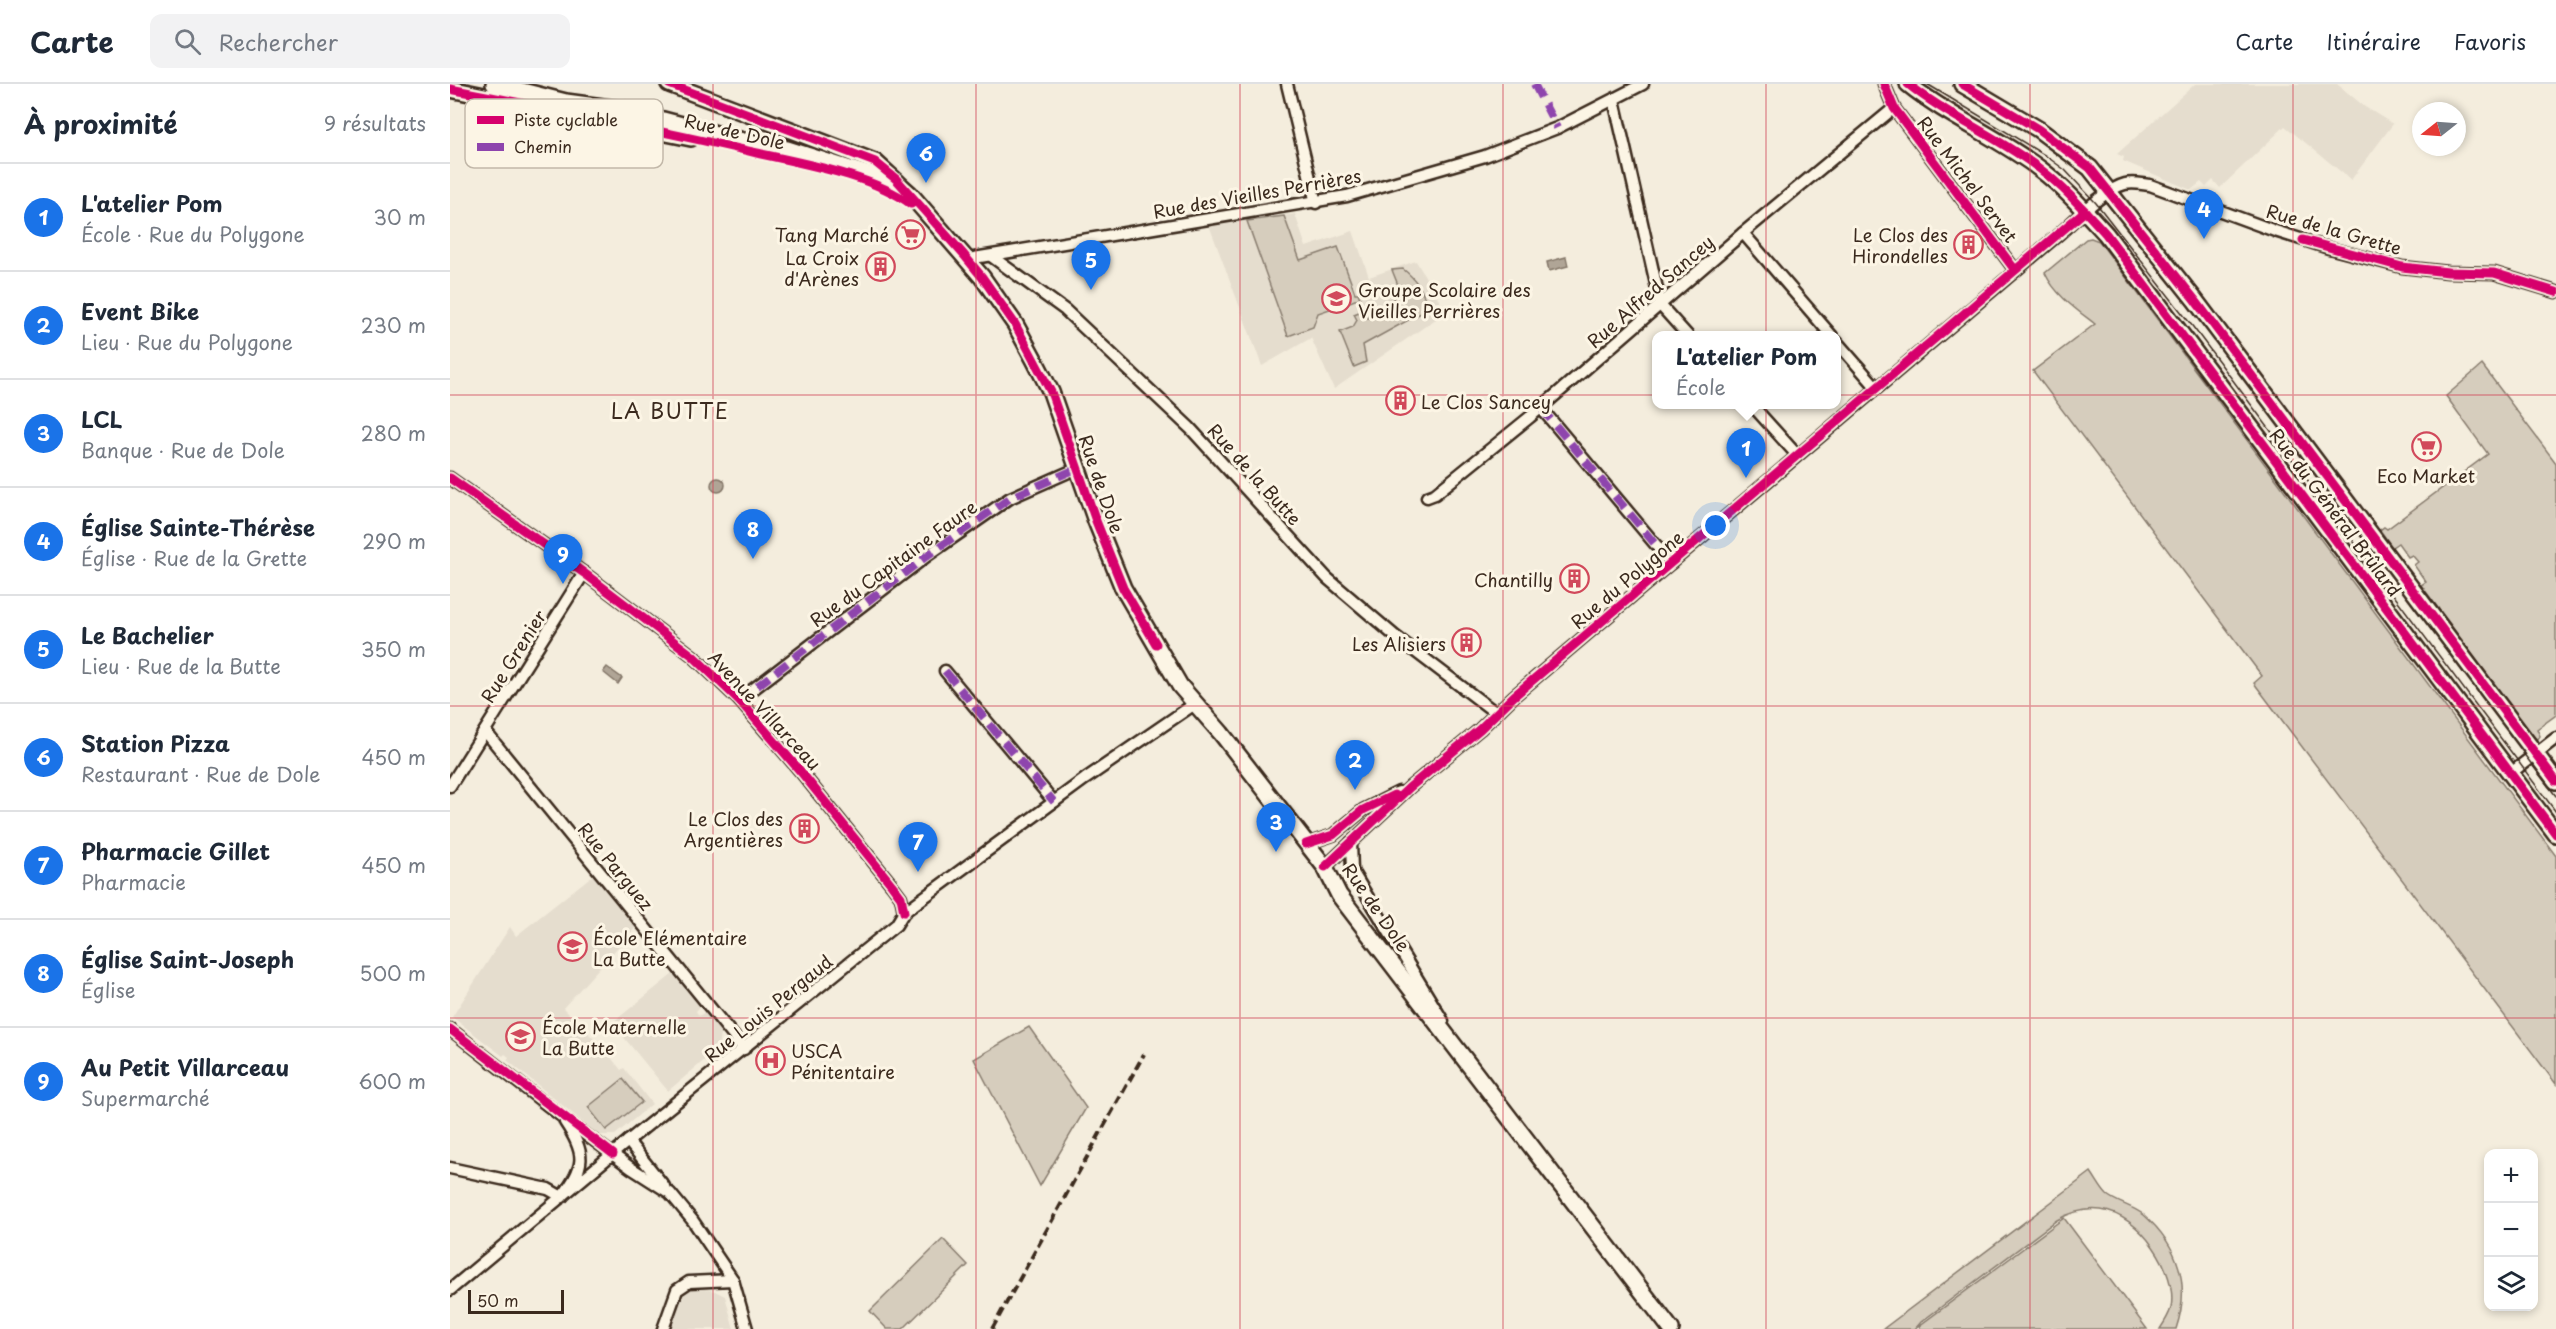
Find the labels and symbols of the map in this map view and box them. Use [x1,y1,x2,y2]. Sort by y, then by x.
legend [465,99,663,168]
north arrow [2412,102,2466,156]
street label: Rue de Dole [682,106,788,156]
text: Piste cyclable [514,107,618,131]
street label: Rue Michel Servet [1911,110,2025,248]
text: Chemin [514,134,572,158]
pin: 6 [906,134,946,183]
street label: Rue des Vieilles Perrières [1151,161,1363,225]
pin: 4 [2184,190,2224,239]
street label: Rue de la Grette [2263,197,2405,261]
supermarket icon: Tang Marché [894,218,926,250]
place label: Tang Marché [775,221,889,248]
place label: Le Clos des Hirondelles [1852,221,1948,269]
street label: Rue Alfred Sancey [1581,228,1719,354]
building icon: Le Clos des Hirondelles [1953,228,1985,260]
pin: 5 [1072,240,1110,290]
place label: La Croix d'Arènes [784,244,859,292]
building icon: La Croix d'Arènes [864,251,896,283]
place label: Groupe Scolaire des Vieilles Perrières [1358,276,1531,324]
school or university icon: Groupe Scolaire des Vieilles Perrières [1321,283,1353,315]
building icon: Le Clos Sancey [1384,385,1416,417]
place label: Le Clos Sancey [1421,388,1551,415]
district label: LA BUTTE [611,394,729,426]
street label: Rue de la Butte [1202,417,1308,531]
street label: Rue du Général Brûlard [2264,422,2408,602]
pin: 1 [1726,428,1766,478]
supermarket icon: Eco Market [2410,430,2442,462]
street label: Rue de Dole [1072,431,1132,537]
place label: Eco Market [2377,462,2475,489]
street label: Rue du Capitaine Faure [804,493,982,633]
pin: 8 [734,510,772,559]
your location [1701,511,1730,540]
street label: Rue du Polygone [1565,524,1689,634]
pin: 9 [544,534,582,584]
building icon: Chantilly [1558,563,1590,595]
place label: Chantilly [1474,566,1553,593]
street label: Rue Grenier [474,604,553,708]
building icon: Les Alisiers [1451,627,1483,659]
place label: Les Alisiers [1352,630,1446,657]
street label: Avenue Villarceau [702,644,828,776]
pin: 2 [1336,740,1374,790]
pin: 3 [1256,802,1296,852]
place label: Le Clos des Argentières [684,805,783,853]
building icon: Le Clos des Argentières [788,812,820,844]
street label: Rue Parguez [572,816,660,916]
pin: 7 [898,822,938,872]
street label: Rue de Dole [1336,857,1418,957]
place label: École Elémentaire La Butte [593,924,747,972]
school or university icon: École Elémentaire La Butte [556,931,588,963]
street label: Rue Louis Pergaud [698,948,838,1068]
place label: École Maternelle La Butte [542,1013,687,1061]
school or university icon: École Maternelle La Butte [505,1020,537,1052]
place label: USCA Pénitentaire [791,1037,895,1085]
hospital icon: USCA Pénitentaire [754,1044,786,1076]
scale bar [468,1287,564,1314]

